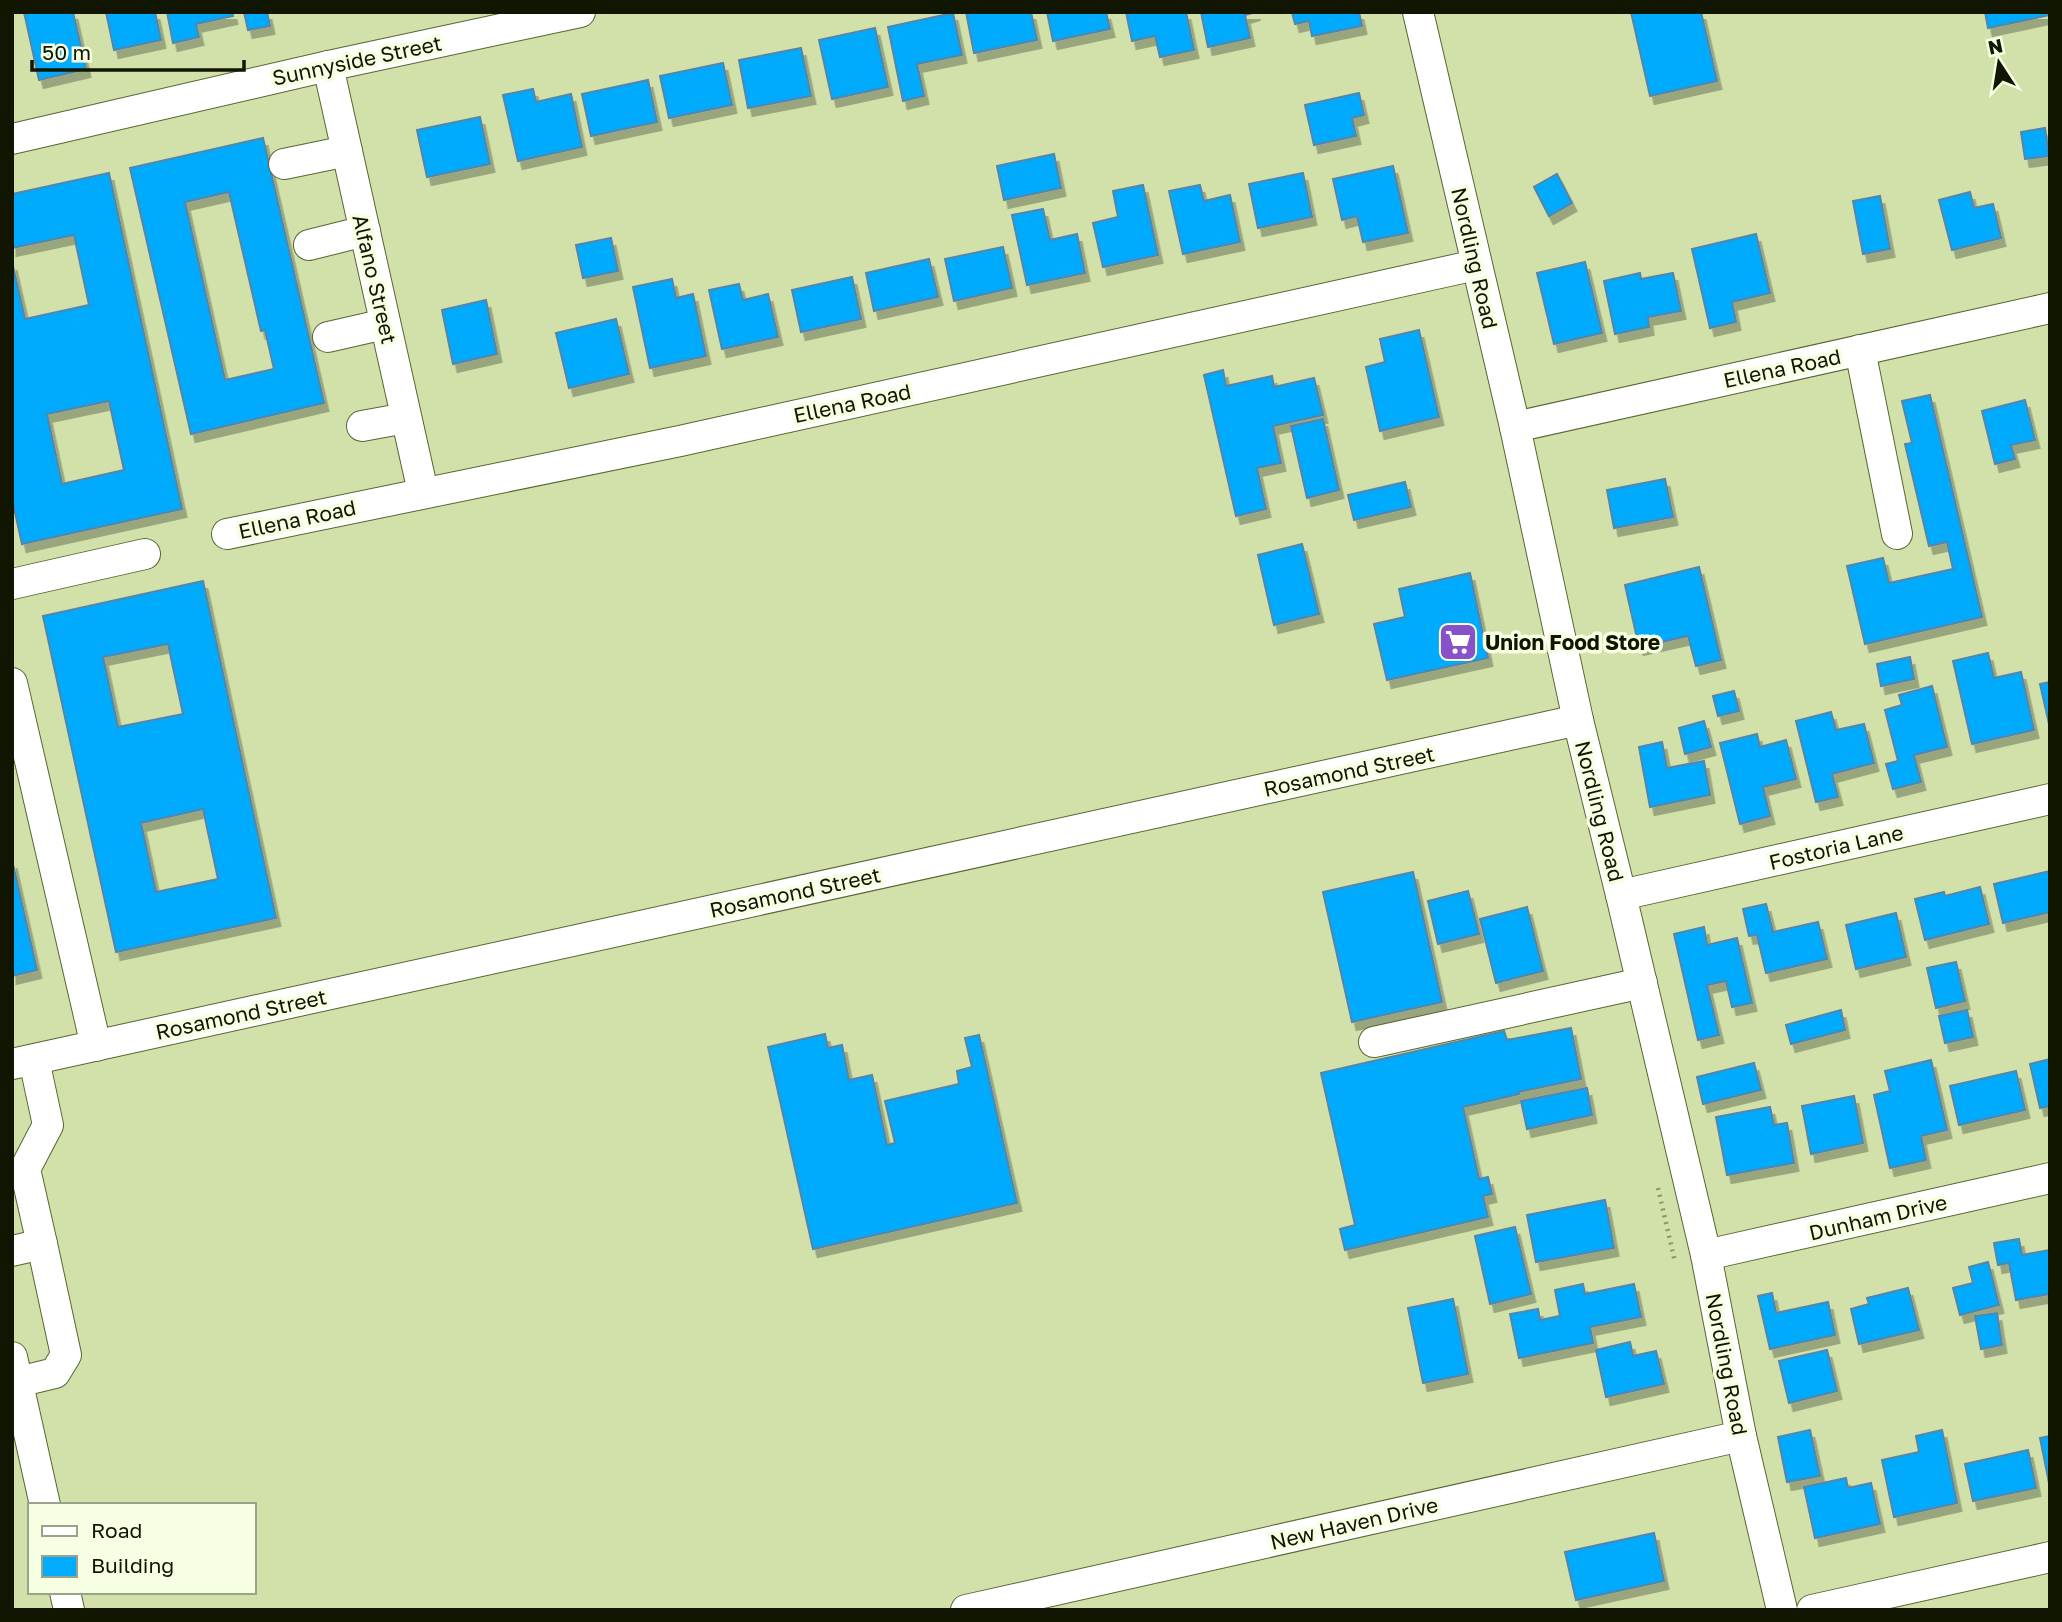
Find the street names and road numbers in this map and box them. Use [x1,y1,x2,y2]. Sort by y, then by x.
street label: Sunnyside Street [270,29,444,91]
street label: Nordling Road [1446,185,1504,331]
street label: Alfano Street [347,212,403,346]
street label: Ellena Road [1721,343,1843,393]
street label: Ellena Road [791,378,913,428]
street label: Ellena Road [236,494,358,544]
street label: Nordling Road [1570,738,1630,884]
street label: Rosamond Street [1261,740,1437,802]
street label: Fostoria Lane [1766,819,1906,875]
street label: Rosamond Street [707,861,883,923]
street label: Rosamond Street [153,983,329,1045]
street label: Dunham Drive [1806,1188,1950,1246]
street label: Nordling Road [1700,1291,1754,1437]
street label: New Haven Drive [1268,1491,1440,1555]

